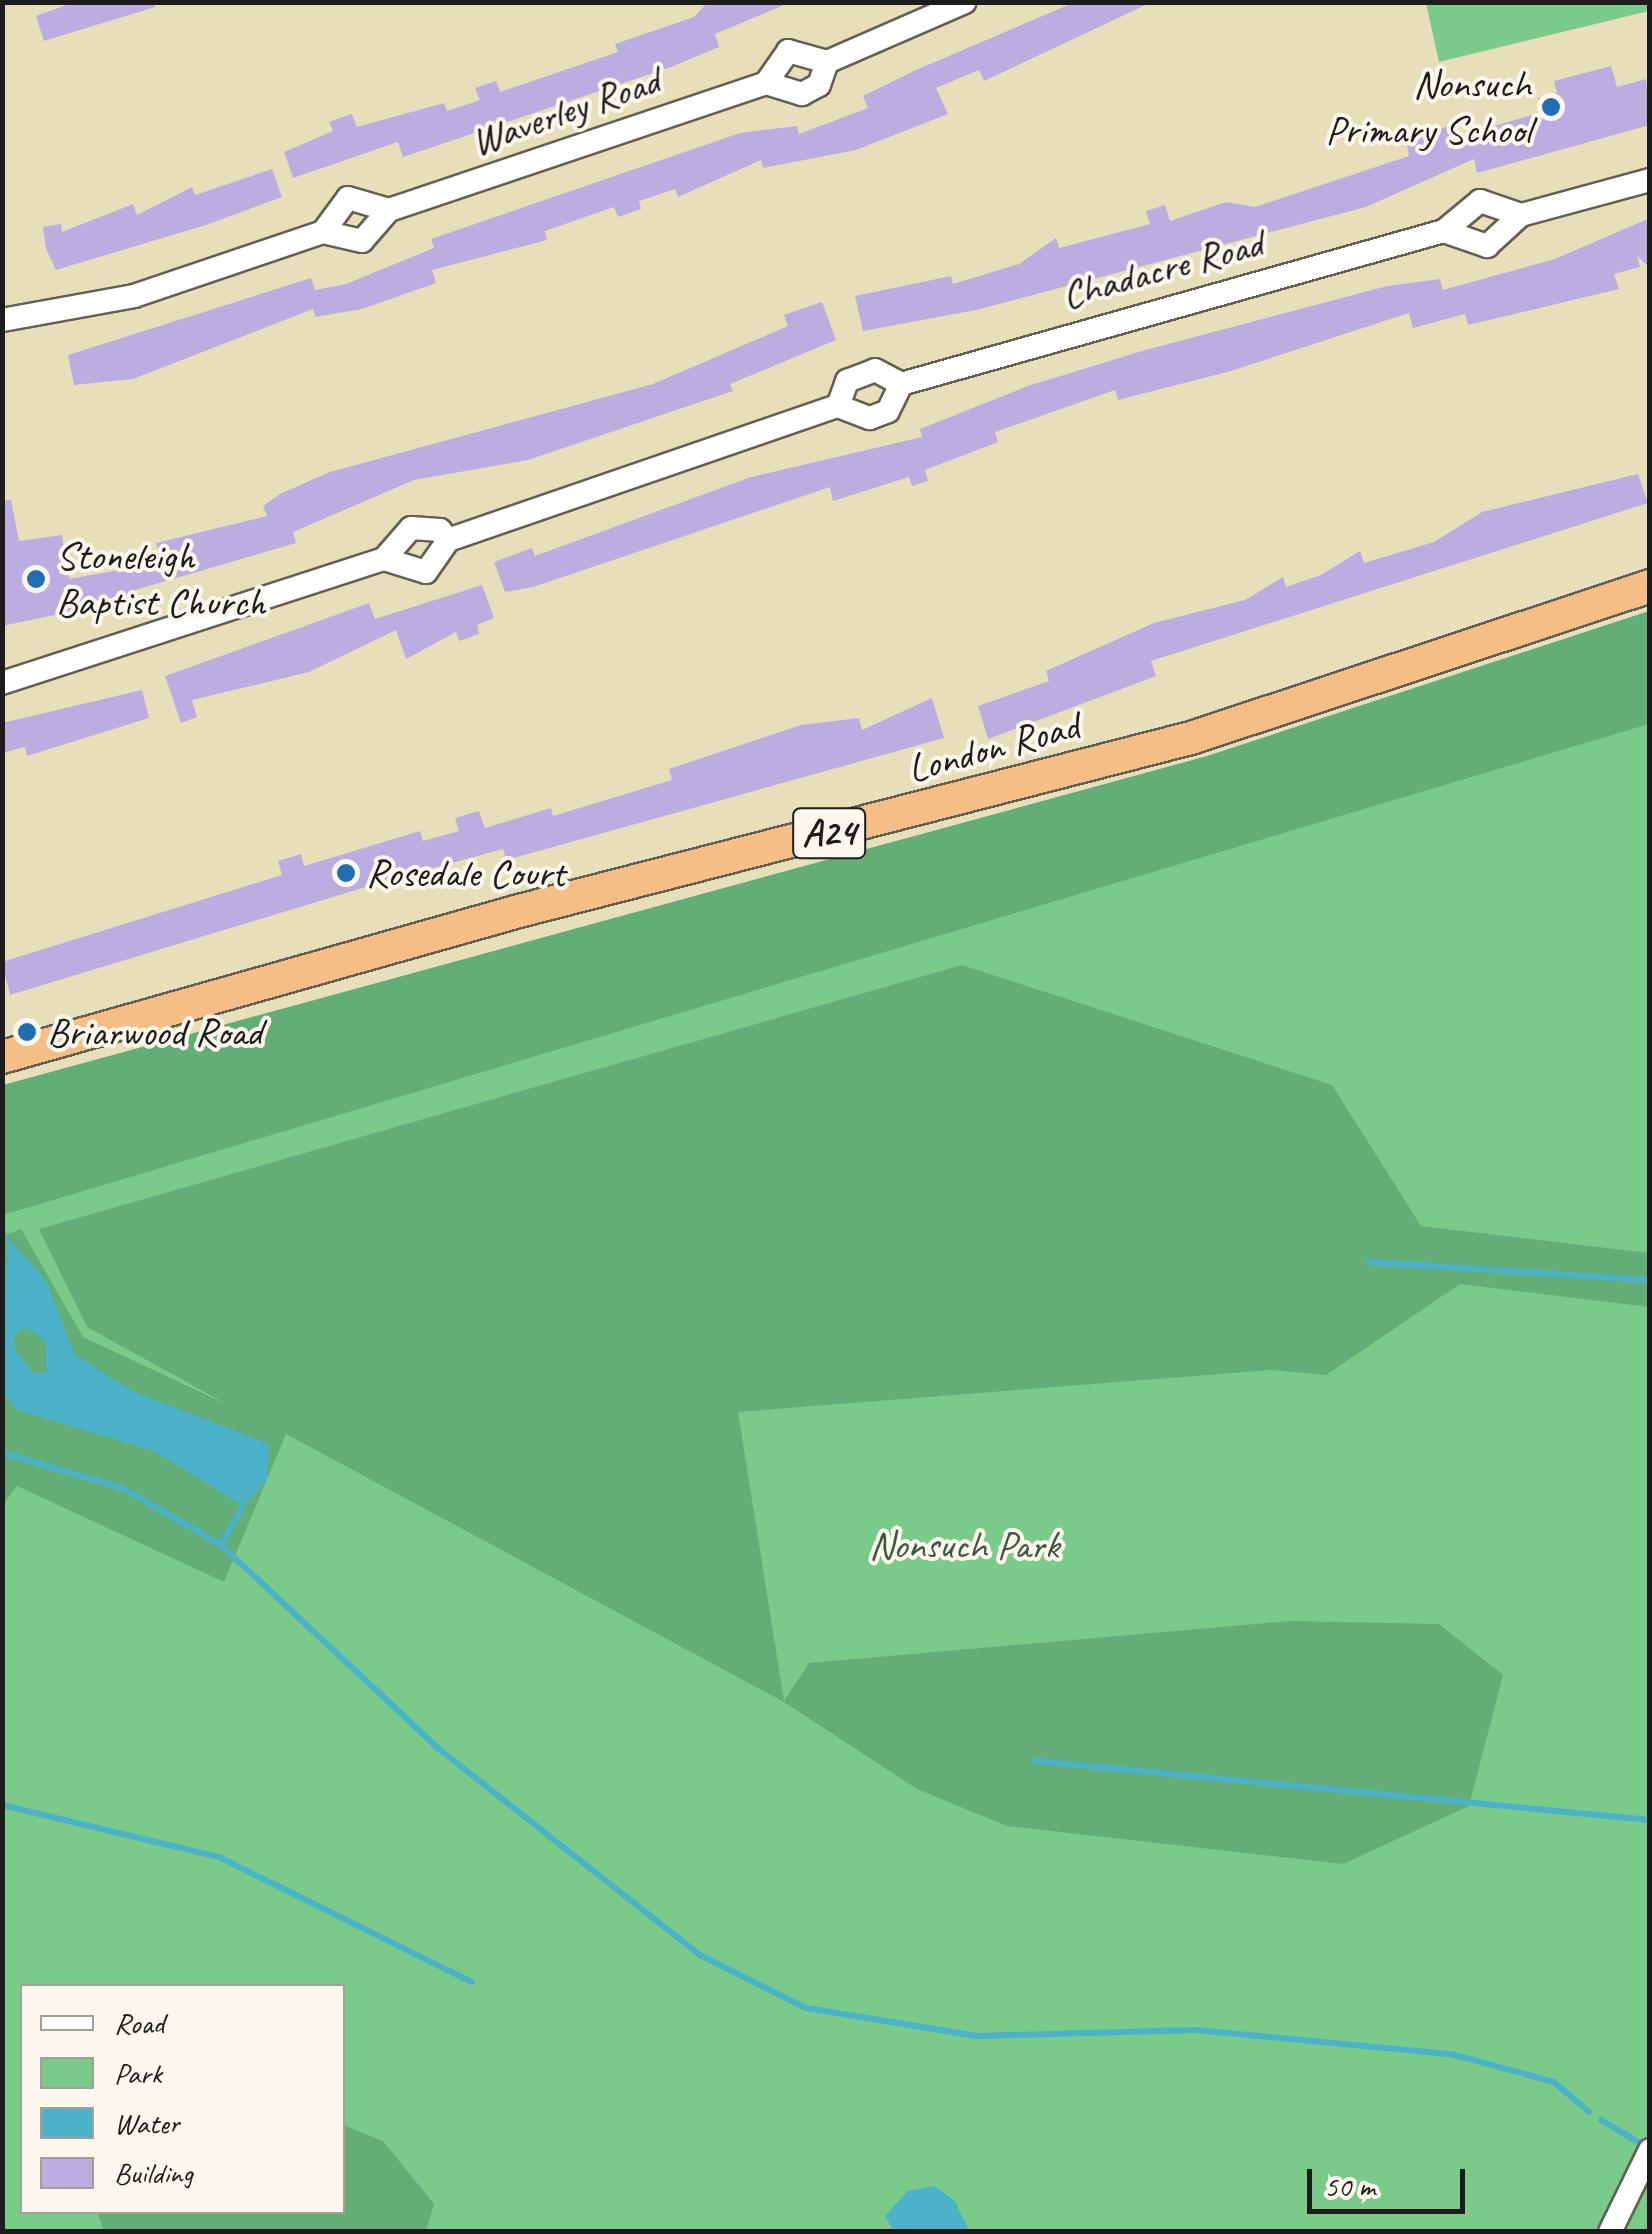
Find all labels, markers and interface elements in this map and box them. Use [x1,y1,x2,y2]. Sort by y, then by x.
street label: Waverley Road [464,56,666,166]
place label: Nonsuch Primary School [1326,60,1531,154]
marker: Nonsuch Primary School [1540,96,1562,118]
street label: Chadacre Road [1056,219,1268,319]
place label: Stoneleigh Baptist Church [56,532,267,626]
marker: Stoneleigh Baptist Church [25,568,47,590]
street label: London Road [903,701,1083,793]
road number: A24 [792,800,866,866]
place label: Rosedale Court [366,849,565,897]
marker: Rosedale Court [335,862,357,884]
place label: Briarwood Road [47,1008,262,1056]
marker: Briarwood Road [16,1021,38,1043]
park label: Nonsuch Park [868,1521,1060,1569]
legend [20,1984,345,2214]
text: Road [114,2004,164,2042]
text: Park [114,2054,162,2092]
text: Water [114,2104,179,2142]
scale bar [1312,2149,1470,2211]
text: Building [114,2154,193,2192]
text: 50 m [1324,2167,1375,2205]

